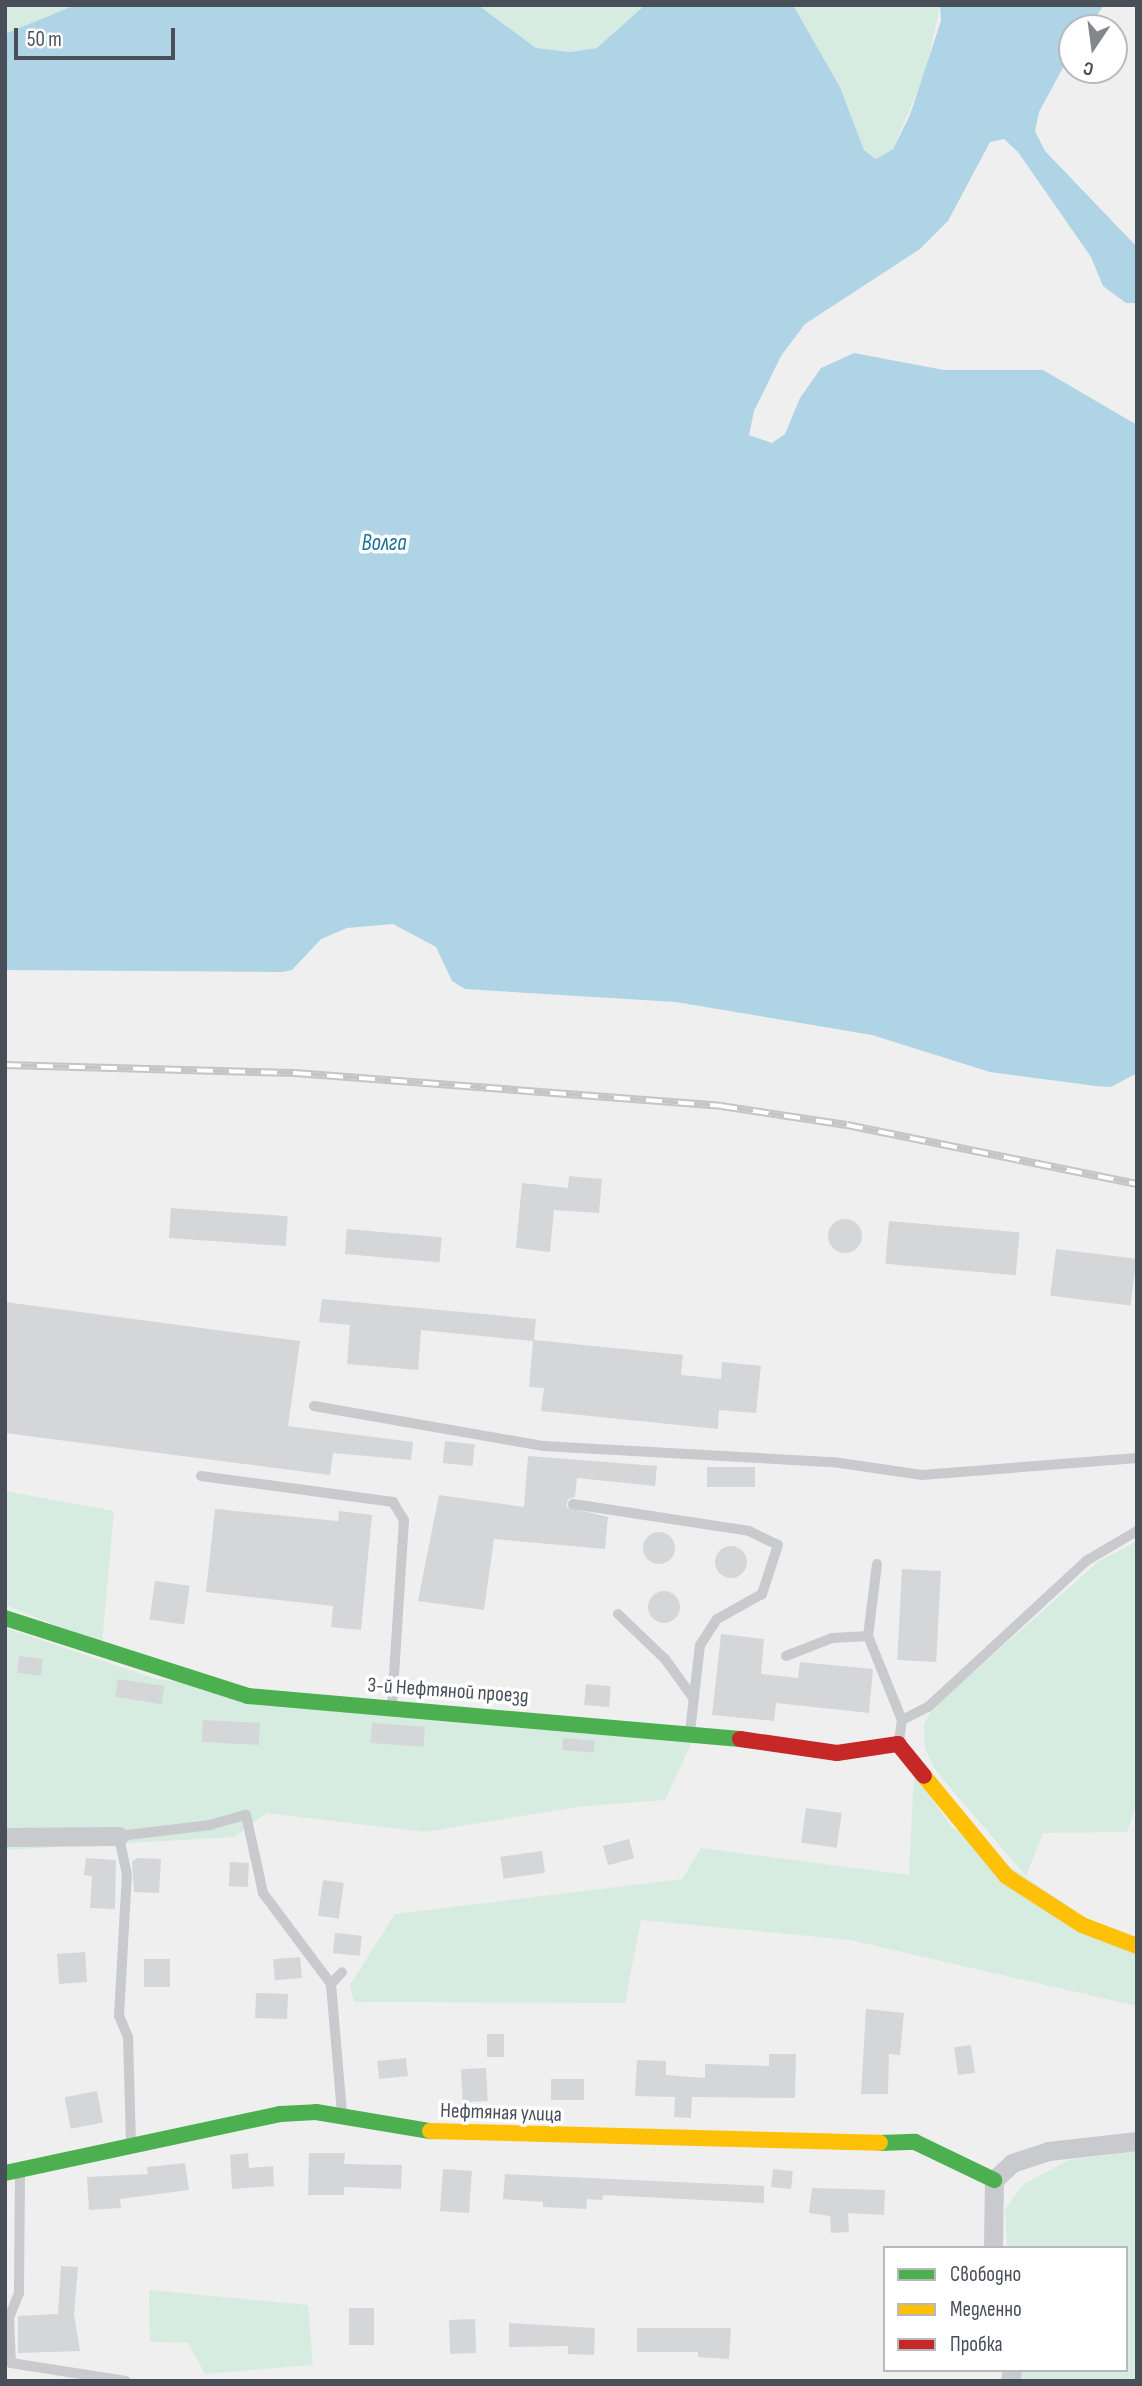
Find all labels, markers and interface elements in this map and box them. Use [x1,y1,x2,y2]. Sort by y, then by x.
scale bar [18,14,178,58]
north arrow [1058,14,1128,84]
text: 50 m [27,27,62,52]
text: С [1081,56,1096,80]
water label: Волга [362,529,406,557]
street label: 3-й Нефтяной проезд [367,1673,529,1709]
street label: Нефтяная улица [440,2098,562,2128]
legend [883,2246,1128,2372]
text: Свободно [950,2262,1021,2287]
text: Медленно [950,2297,1022,2322]
text: Пробка [950,2332,1003,2357]

